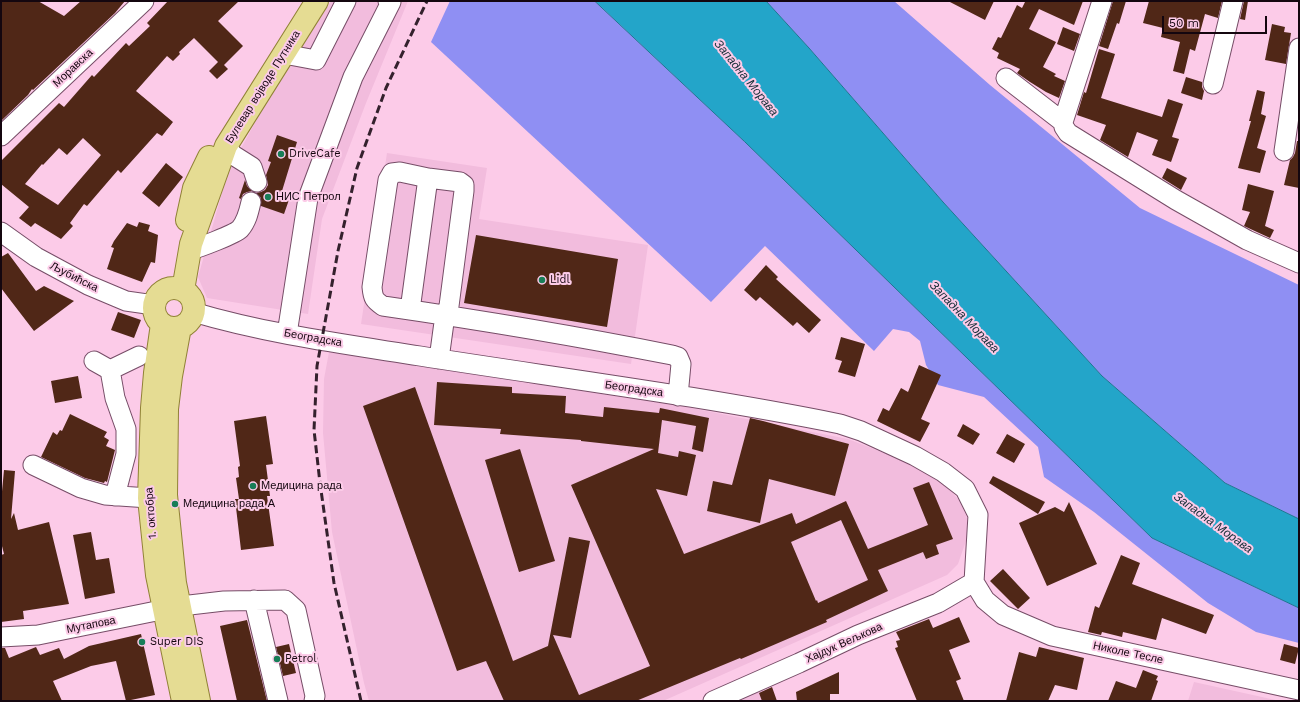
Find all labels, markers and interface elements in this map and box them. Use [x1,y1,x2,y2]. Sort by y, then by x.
scale bar [1164,8,1269,34]
text: 50 m [1169,16,1199,30]
street label: Булевар војводе Путника [223,28,303,146]
water label: Западна Морава [711,37,781,119]
street label: Моравска [50,46,96,90]
place label: DriveCafe [289,147,341,161]
marker: DriveCafe [276,149,286,159]
place label: НИС Петрол [276,190,341,204]
marker: НИС Петрол [263,192,273,202]
street label: Љубићска [48,259,100,295]
place label: Lidl [550,273,570,287]
marker: Lidl [537,275,547,285]
water label: Западна Морава [926,278,1002,356]
street label: Београдска [283,326,343,350]
street label: Београдска [604,378,664,400]
place label: Медицина рада [261,479,342,493]
marker: Медицина рада [248,481,258,491]
street label: 1. октобра [143,487,159,539]
water label: Западна Морава [1171,490,1255,556]
place label: Медицина рада А [183,497,275,511]
marker: Медицина рада А [170,499,180,509]
street label: Мутапова [65,614,117,636]
street label: Хајдук Вељкова [804,620,884,666]
place label: Super DIS [150,635,204,649]
marker: Super DIS [137,637,147,647]
street label: Николе Тесле [1092,639,1164,667]
place label: Petrol [285,652,317,666]
marker: Petrol [272,654,282,664]

